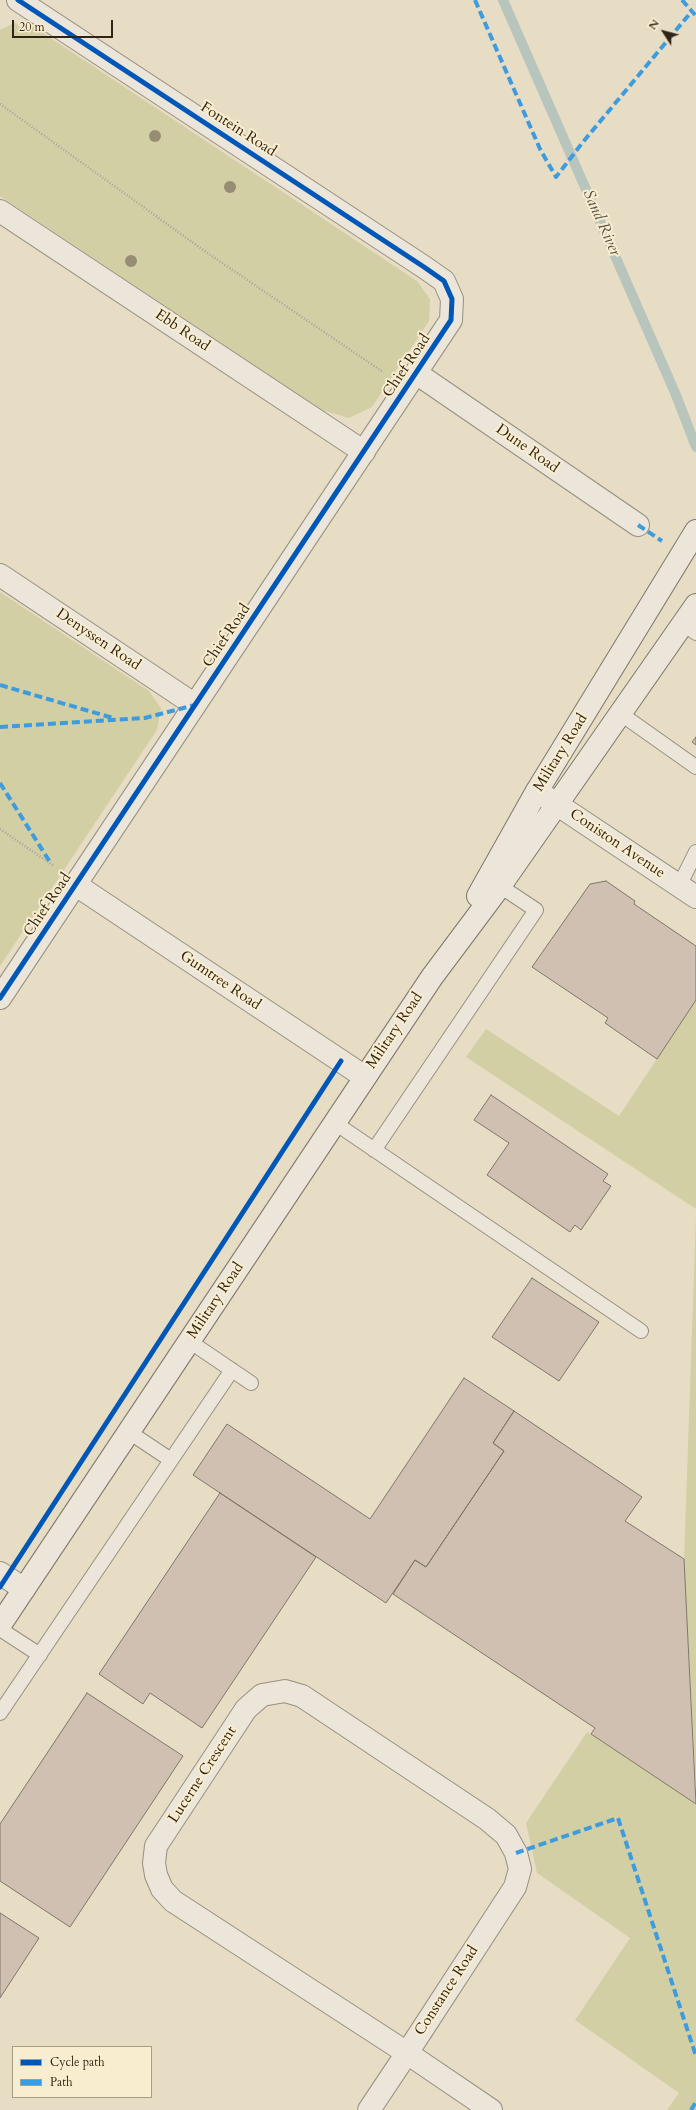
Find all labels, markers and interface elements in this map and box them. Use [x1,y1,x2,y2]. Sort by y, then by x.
scale bar [14,12,115,38]
north arrow [644,12,684,52]
text: N [645,16,663,33]
text: 20 m [19,19,45,35]
street label: Fontein Road [197,99,279,161]
water label: Sand River [578,187,624,259]
street label: Ebb Road [151,306,213,356]
street label: Chief Road [379,331,435,401]
street label: Dune Road [492,421,562,477]
street label: Chief Road [199,601,255,671]
street label: Denyssen Road [52,605,144,675]
street label: Military Road [530,711,592,795]
street label: Coniston Avenue [566,805,668,883]
street label: Chief Road [20,870,76,940]
street label: Gumtree Road [176,947,264,1015]
street label: Military Road [363,989,427,1073]
street label: Military Road [184,1259,248,1343]
street label: Lucerne Crescent [165,1723,241,1827]
street label: Constance Road [411,1943,483,2039]
legend [12,2046,152,2098]
text: Cycle path [50,2054,105,2070]
text: Path [50,2074,73,2090]

